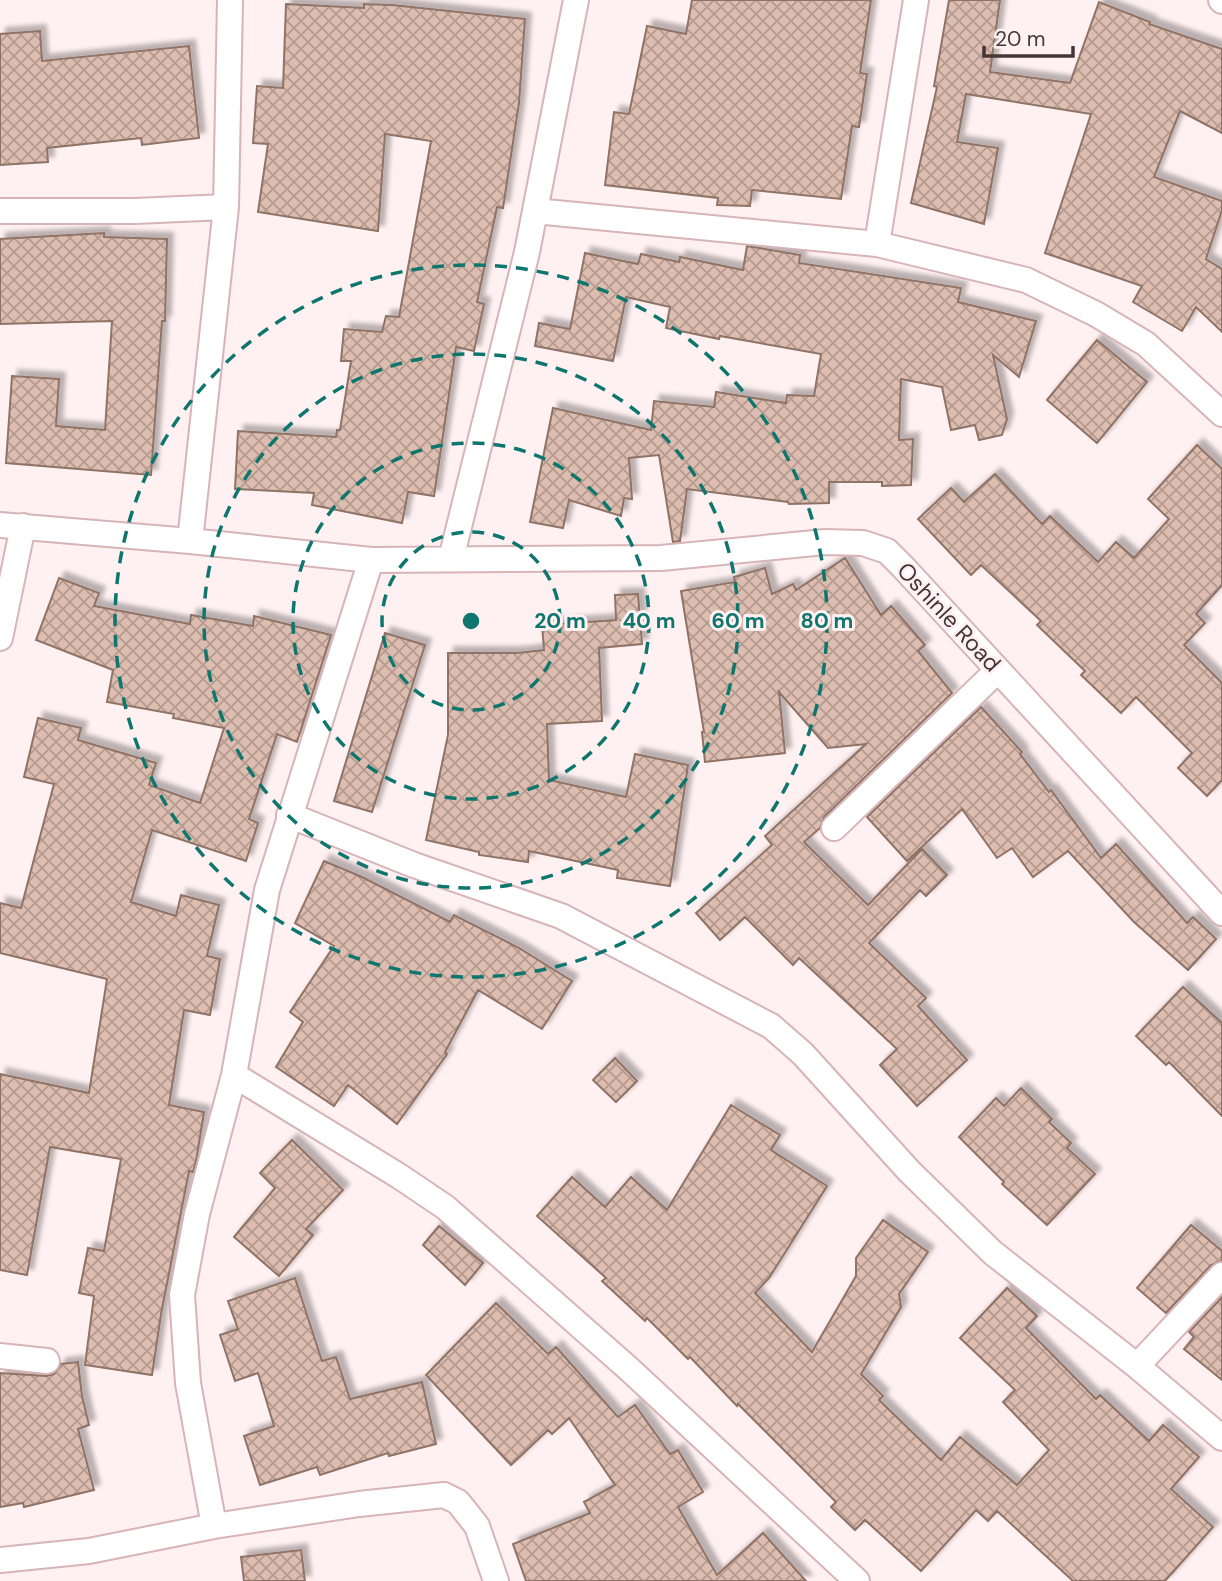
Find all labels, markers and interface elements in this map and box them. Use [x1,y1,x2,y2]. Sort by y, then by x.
scale bar [984,14,1073,58]
text: 20 m [995,25,1046,53]
street label: Oshinle Road [891,556,1007,678]
text: 20 m [534,607,586,635]
text: 40 m [622,607,676,635]
text: 60 m [712,607,764,635]
text: 80 m [801,607,853,635]
centre of rings [459,609,483,633]

